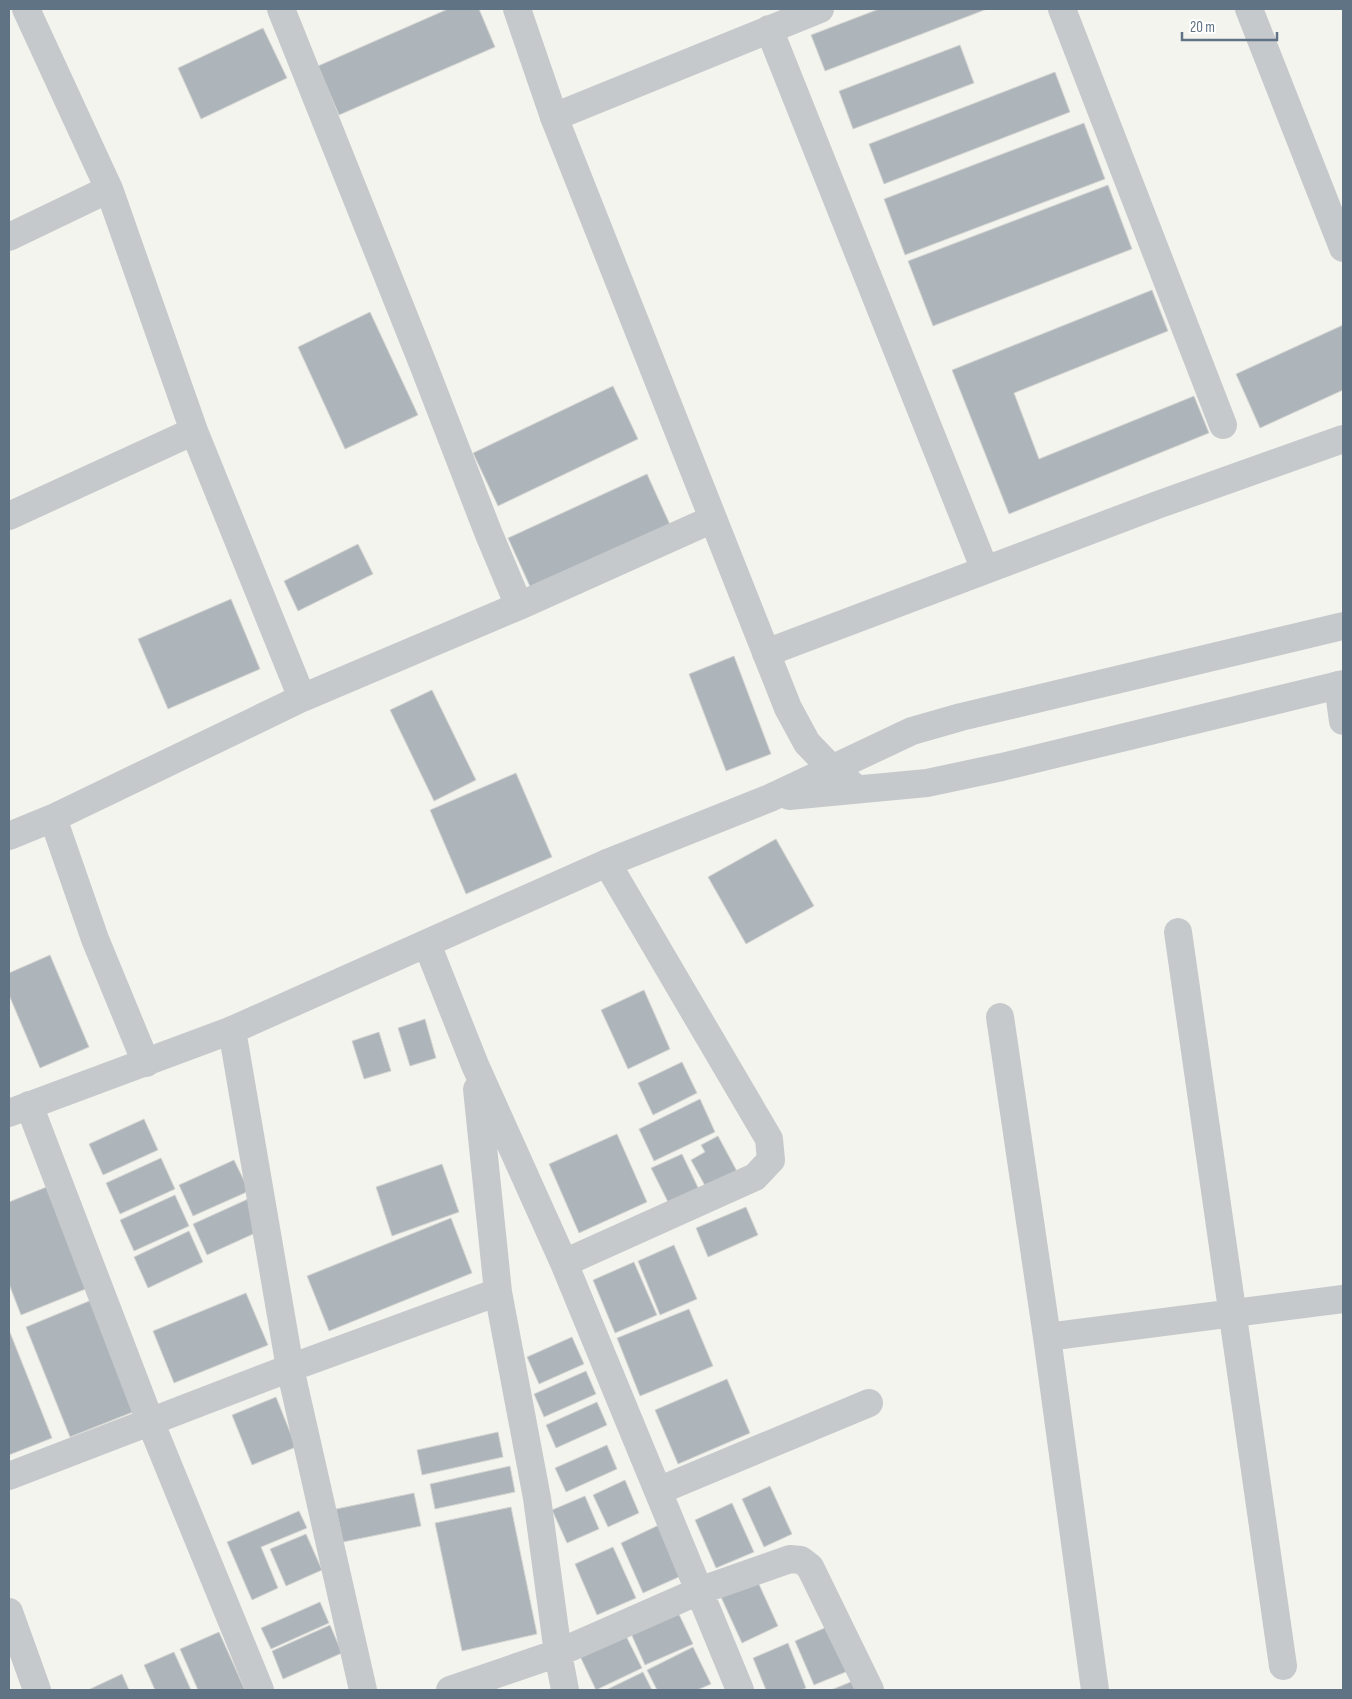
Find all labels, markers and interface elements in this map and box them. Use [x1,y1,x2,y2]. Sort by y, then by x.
scale bar [1182,10,1277,42]
text: 20 m [1190,18,1215,37]

